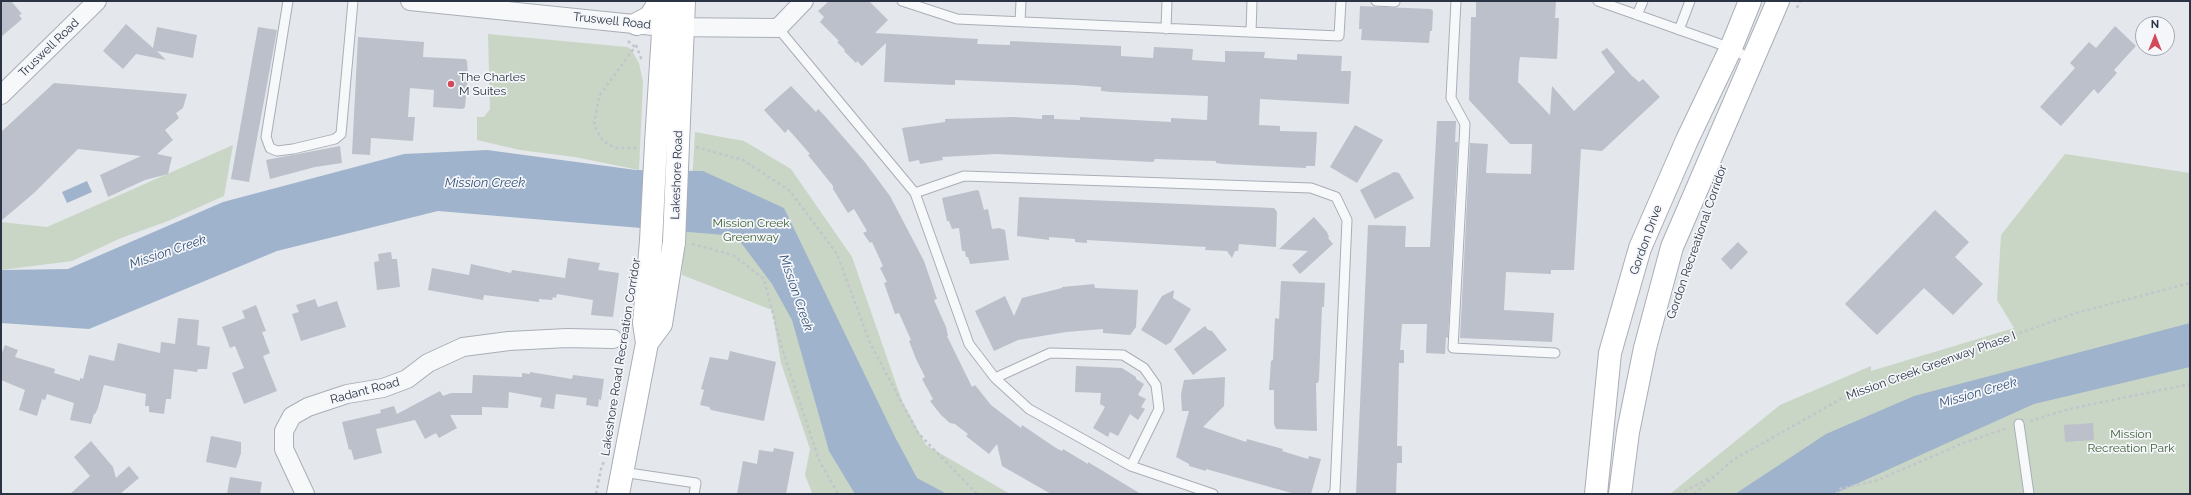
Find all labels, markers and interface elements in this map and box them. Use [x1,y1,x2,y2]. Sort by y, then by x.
street label: Truswell Road [572,10,652,32]
street label: Truswell Road [16,16,82,80]
north arrow [2135,16,2175,56]
text: N [2151,18,2159,31]
place label: The Charles M Suites [459,70,526,98]
marker: The Charles M Suites [446,79,456,89]
street label: Lakeshore Road [668,130,686,220]
street label: Gordon Recreational Corridor [1664,163,1730,321]
water label: Mission Creek [445,175,525,191]
street label: Gordon Drive [1627,203,1665,277]
park label: Mission Creek Greenway [712,216,790,244]
water label: Mission Creek [128,232,208,272]
water label: Mission Creek [776,253,816,333]
street label: Lakeshore Road Recreation Corridor [598,257,644,457]
street label: Mission Creek Greenway Phase I [1844,329,2018,403]
water label: Mission Creek [1937,374,2019,412]
street label: Radant Road [329,375,401,407]
park label: Mission Recreation Park [2087,427,2175,455]

